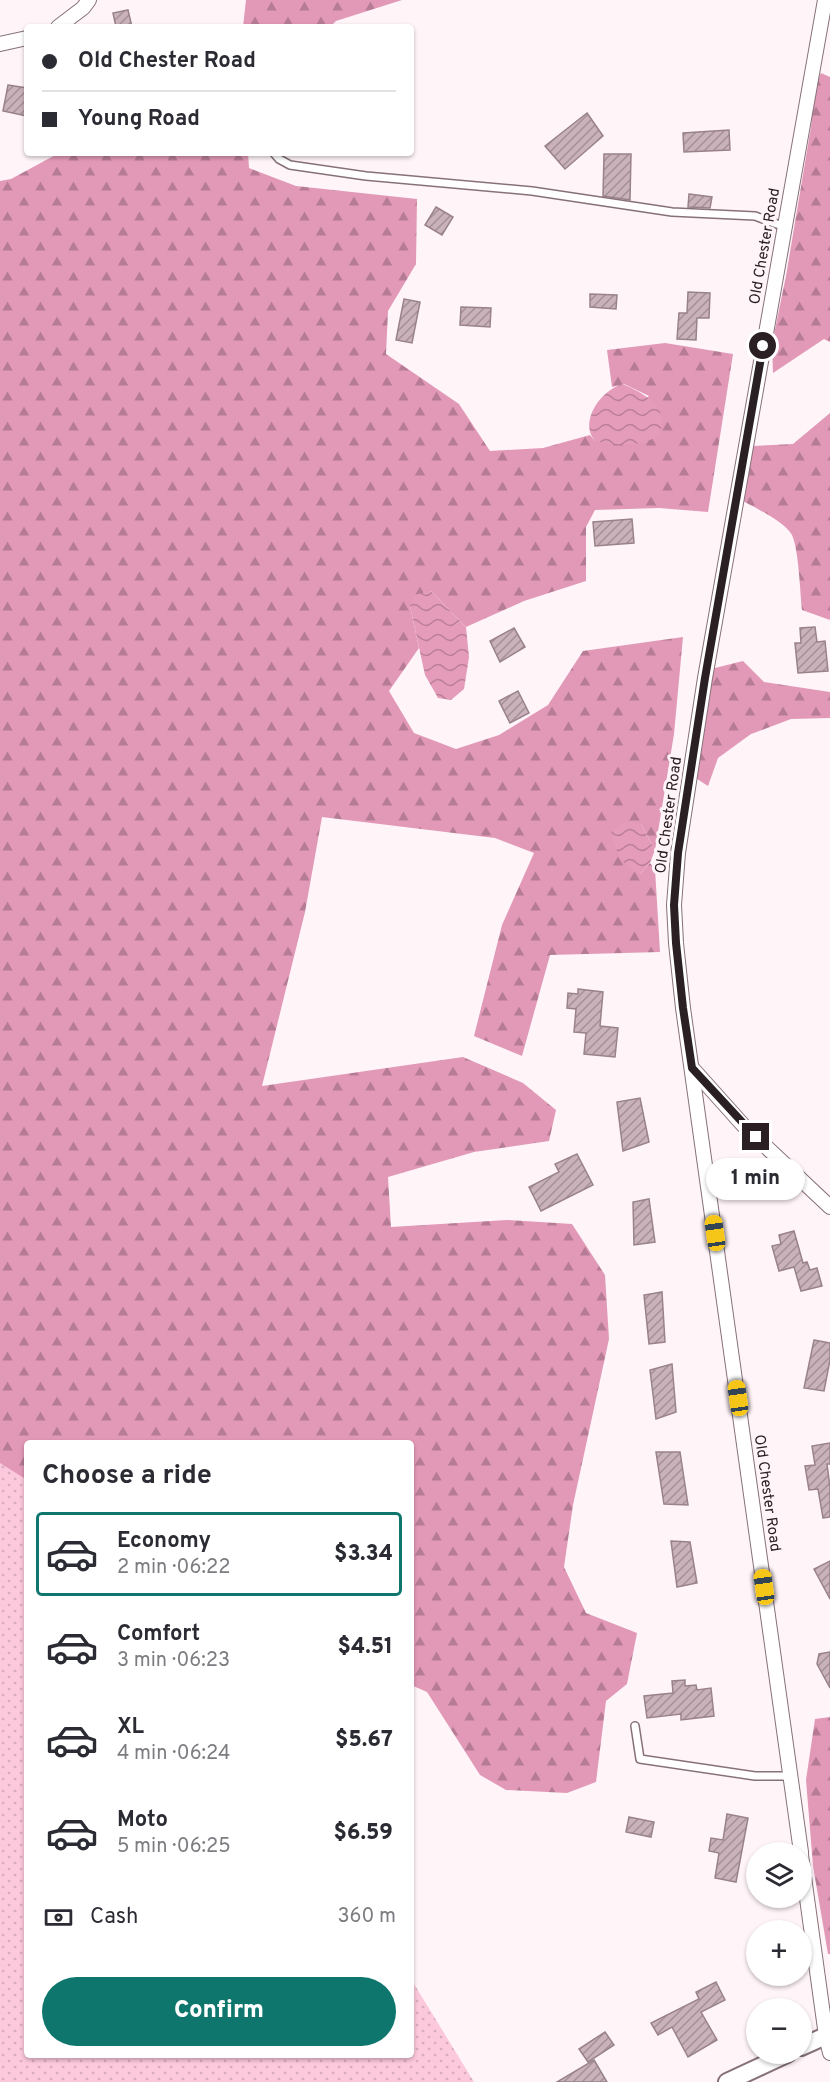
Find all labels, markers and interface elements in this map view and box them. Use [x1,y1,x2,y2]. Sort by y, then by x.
text: Old Chester Road [78,48,256,75]
text: Young Road [78,106,200,133]
street label: Old Chester Road [746,187,785,306]
route start [749,332,776,359]
street label: Old Chester Road [652,756,687,875]
route end [742,1123,769,1150]
callout: 1 min [706,1158,806,1200]
text: 1 min [731,1166,780,1192]
car [704,1214,726,1252]
car [727,1379,749,1417]
street label: Old Chester Road [749,1434,784,1553]
text: Choose a ride [42,1459,212,1493]
icon: car [45,1527,99,1581]
text: Economy [117,1528,211,1555]
text: $3.34 [334,1541,393,1568]
text: 2 min · 06:22 [117,1555,230,1581]
car [753,1568,775,1606]
icon: car [45,1620,99,1674]
text: Comfort [117,1621,200,1648]
text: $4.51 [338,1634,393,1661]
text: 3 min · 06:23 [117,1648,230,1674]
icon: car [45,1713,99,1767]
text: XL [117,1714,144,1741]
text: $5.67 [335,1727,393,1754]
text: 4 min · 06:24 [117,1741,231,1767]
icon: car [45,1806,99,1860]
text: Moto [117,1807,168,1834]
text: $6.59 [333,1820,393,1847]
text: 5 min · 06:25 [117,1834,231,1860]
map controls [746,1842,812,2064]
button: layers [746,1842,812,1908]
icon: cash [42,1901,75,1934]
text: Cash [90,1904,139,1931]
text: 360 m [338,1904,396,1930]
button: + [746,1920,812,1986]
button: Confirm [42,1977,396,2046]
button: − [746,1998,812,2064]

